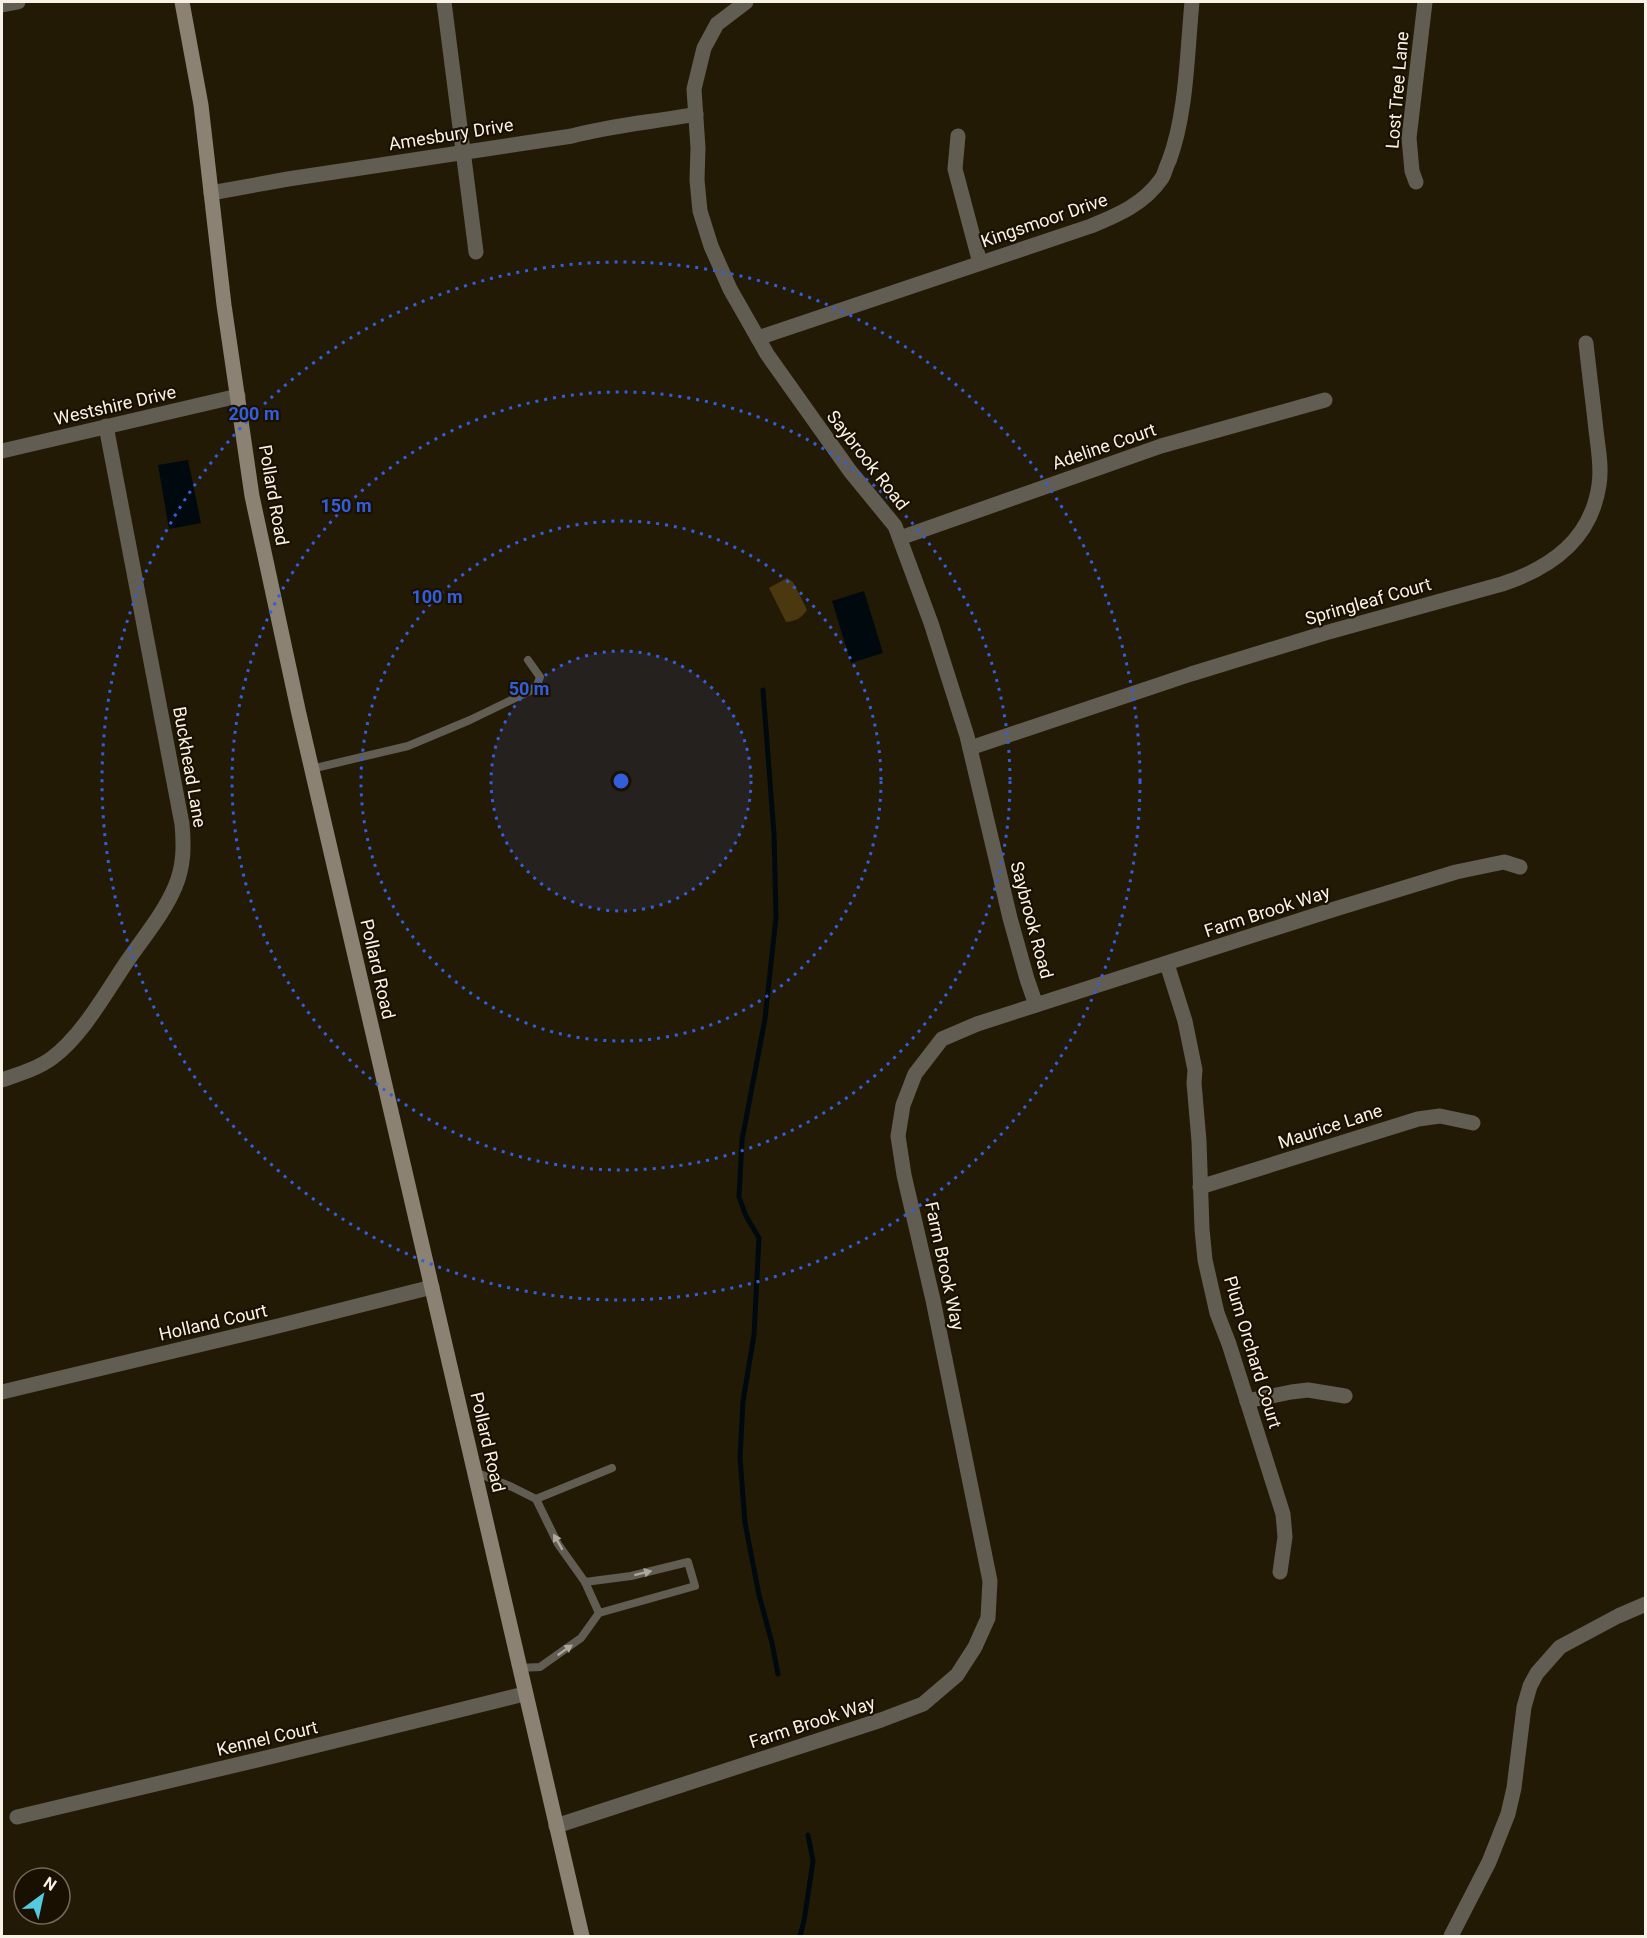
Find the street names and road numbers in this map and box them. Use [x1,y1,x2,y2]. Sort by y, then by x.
street label: Lost Tree Lane [1381,30,1413,150]
street label: Amesbury Drive [387,114,515,154]
street label: Kingsmoor Drive [978,189,1110,251]
street label: Westshire Drive [52,381,178,429]
street label: Saybrook Road [823,406,913,514]
street label: Adeline Court [1049,418,1159,474]
street label: Pollard Road [255,443,293,547]
street label: Springleaf Court [1303,573,1434,629]
street label: Buckhead Lane [169,705,211,829]
street label: Saybrook Road [1006,859,1058,981]
street label: Farm Brook Way [1202,881,1333,941]
street label: Pollard Road [356,917,400,1021]
street label: Maurice Lane [1275,1099,1385,1153]
street label: Farm Brook Way [921,1200,969,1333]
street label: Plum Orchard Court [1220,1273,1286,1431]
street label: Holland Court [157,1299,269,1345]
street label: Pollard Road [466,1390,510,1494]
street label: Farm Brook Way [747,1692,878,1752]
street label: Kennel Court [214,1716,320,1760]

